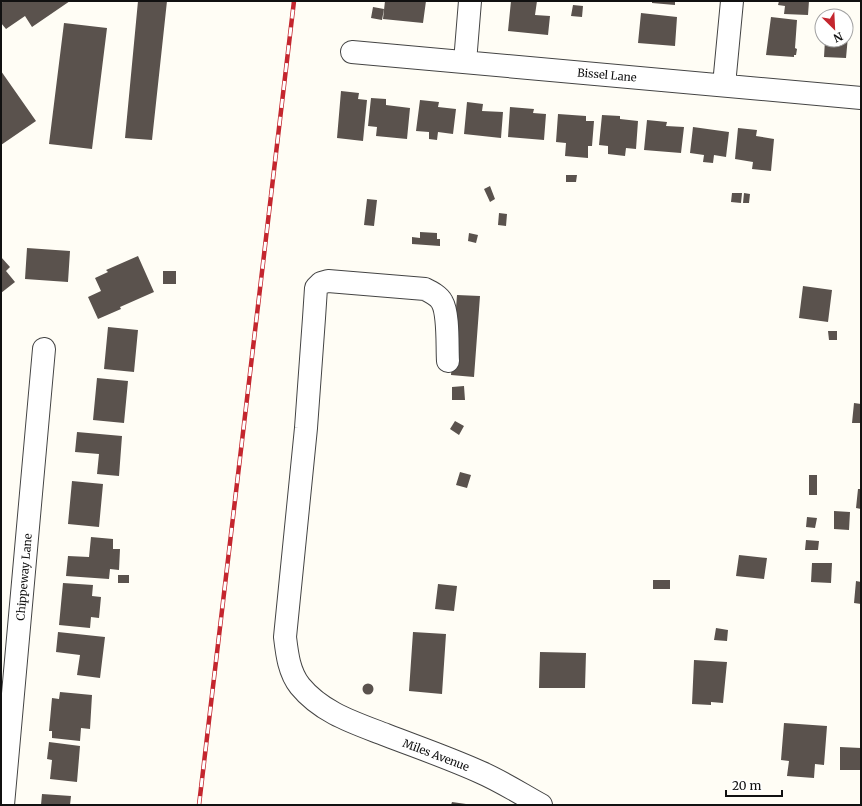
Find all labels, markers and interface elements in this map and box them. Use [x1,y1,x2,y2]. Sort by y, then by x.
north arrow [814,8,854,48]
text: N [831,29,845,45]
street label: Bissel Lane [577,65,638,85]
street label: Chippeway Lane [13,533,35,621]
street label: Miles Avenue [401,736,472,774]
scale bar [726,772,782,798]
text: 20 m [732,778,761,793]

